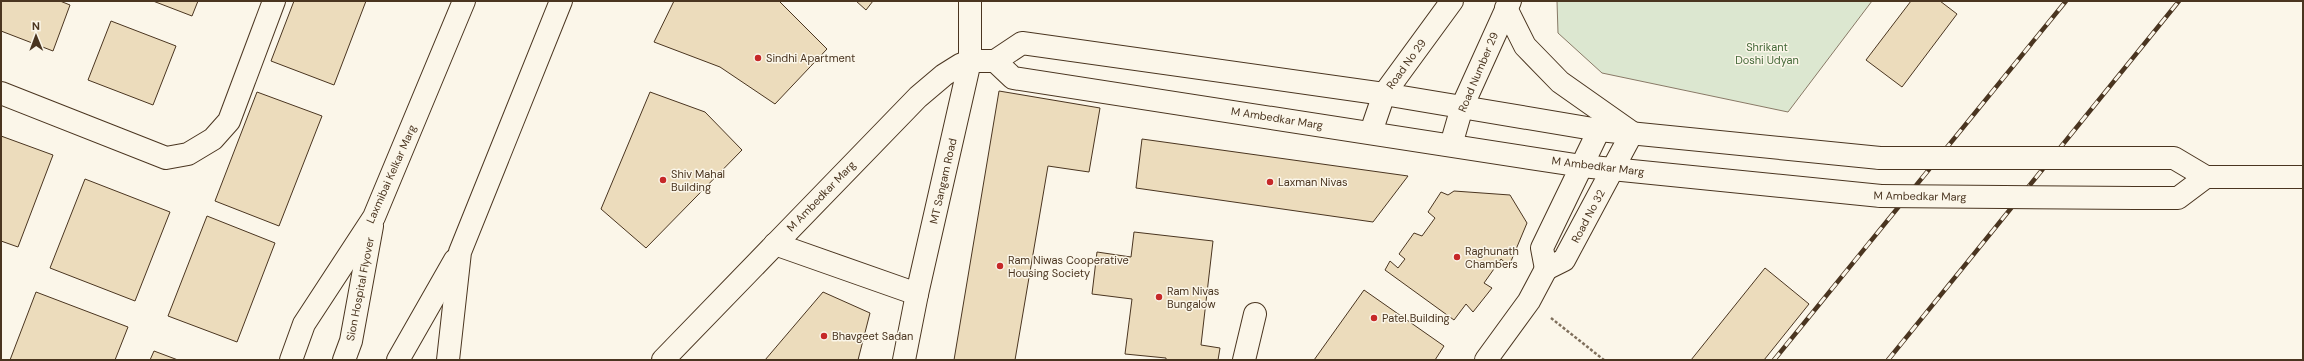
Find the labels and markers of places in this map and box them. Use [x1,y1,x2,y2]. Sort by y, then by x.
place label: Sindhi Apartment [766,51,855,65]
marker: Sindhi Apartment [753,53,763,63]
place label: Shiv Mahal Building [671,167,725,194]
marker: Shiv Mahal Building [658,175,668,185]
place label: Laxman Nivas [1278,175,1348,189]
marker: Laxman Nivas [1265,177,1275,187]
place label: Raghunath Chambers [1465,244,1519,271]
marker: Raghunath Chambers [1452,252,1462,262]
place label: Ram Niwas Cooperative Housing Society [1008,253,1129,280]
marker: Ram Niwas Cooperative Housing Society [995,261,1005,271]
place label: Ram Nivas Bungalow [1167,284,1219,311]
marker: Ram Nivas Bungalow [1154,292,1164,302]
place label: Patel Building [1382,311,1450,325]
marker: Patel Building [1369,313,1379,323]
place label: Bhavgeet Sadan [832,329,913,343]
marker: Bhavgeet Sadan [819,331,829,341]

